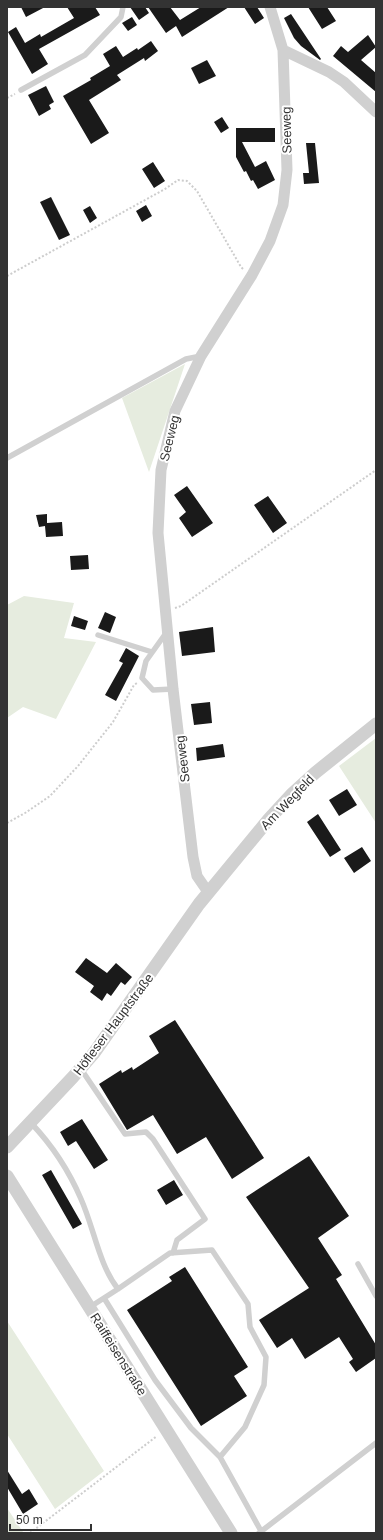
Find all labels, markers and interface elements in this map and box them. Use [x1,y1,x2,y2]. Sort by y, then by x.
street label: Seeweg [279,106,294,154]
street label: Seeweg [157,414,182,463]
street label: Seeweg [172,735,193,783]
street label: Am Wegfeld [257,772,317,833]
street label: Höfleser Hauptstraße [70,970,157,1078]
street label: Raiffeisenstraße [87,1310,150,1398]
scale bar [10,1506,91,1532]
text: 50 m [16,1513,43,1527]

